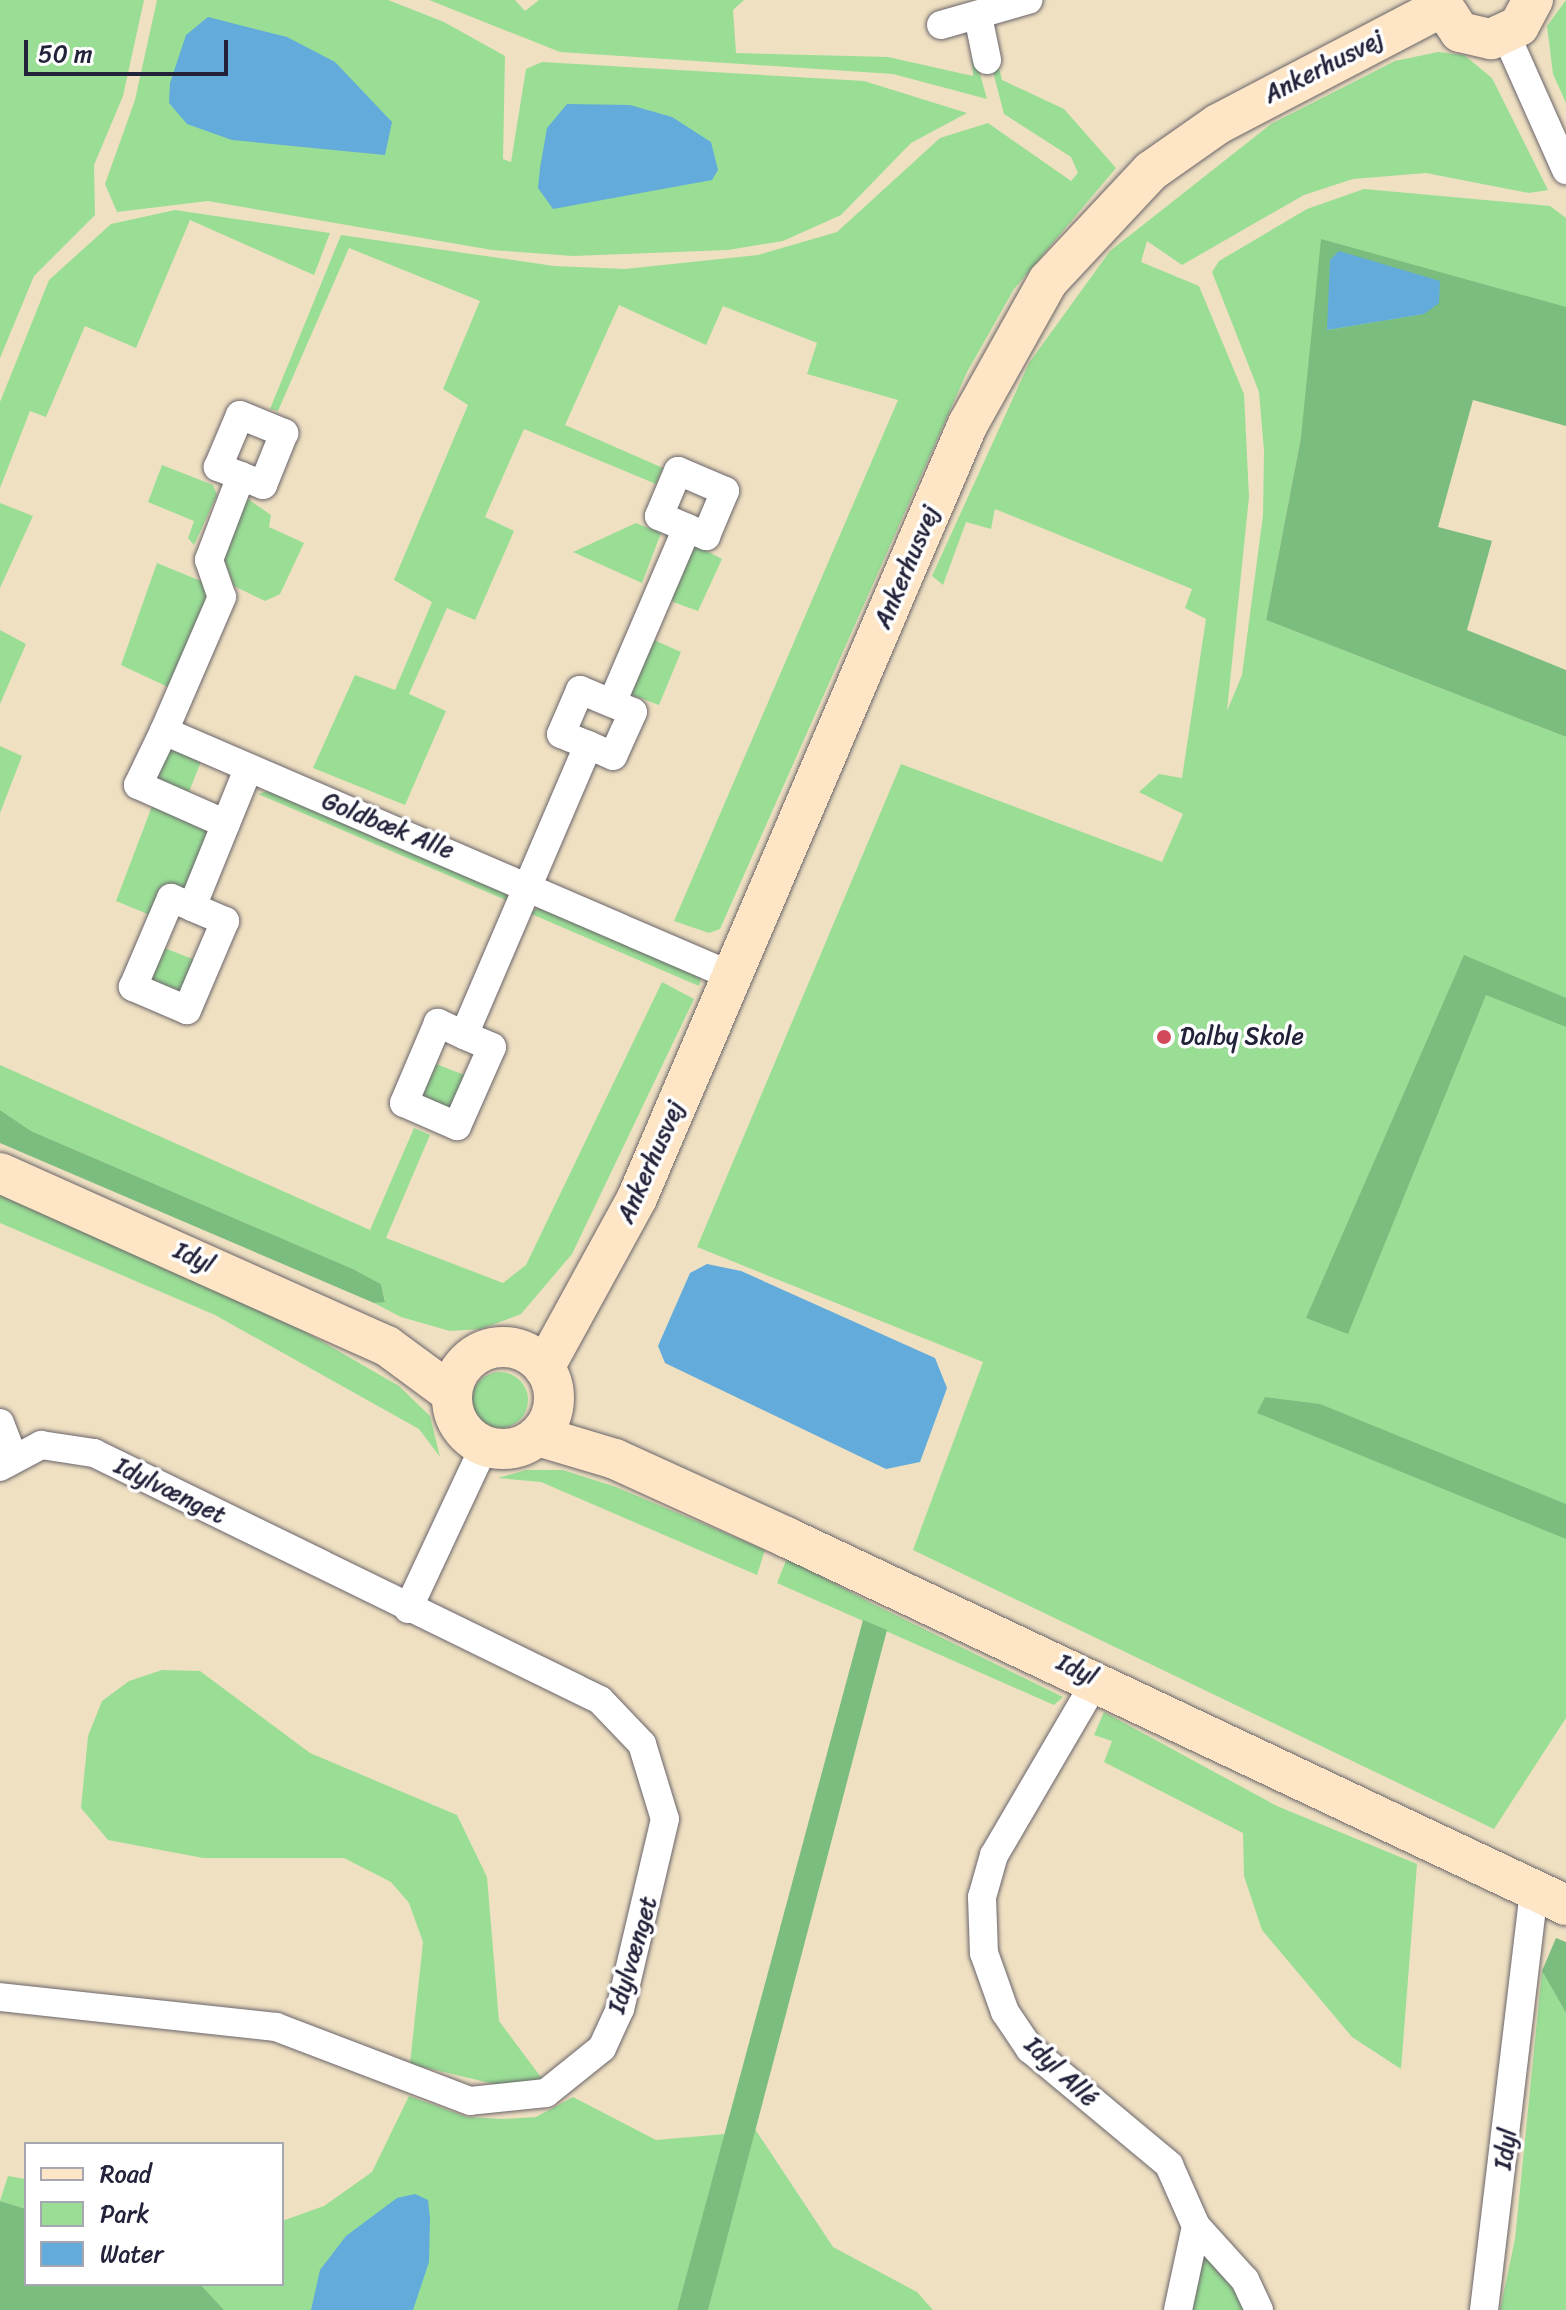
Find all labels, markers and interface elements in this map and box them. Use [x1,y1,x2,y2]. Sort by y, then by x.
scale bar [28,24,232,74]
street label: Ankerhusvej [1259,25,1389,109]
text: 50 m [38,33,93,75]
street label: Ankerhusvej [868,501,946,633]
street label: Goldbæk Alle [318,786,458,866]
place label: Dalby Skole [1180,1023,1304,1051]
marker: Dalby Skole [1155,1028,1173,1046]
street label: Ankerhusvej [611,1096,691,1228]
street label: Idyl [169,1236,219,1280]
street label: Idylvænget [110,1452,230,1530]
street label: Idyl [1052,1648,1102,1692]
street label: Idylvænget [603,1893,663,2017]
street label: Idyl Allé [1018,2031,1104,2113]
street label: Idyl [1489,2126,1523,2172]
legend [24,2142,284,2286]
text: Road [100,2153,151,2195]
text: Park [100,2193,149,2235]
text: Water [100,2233,163,2275]

